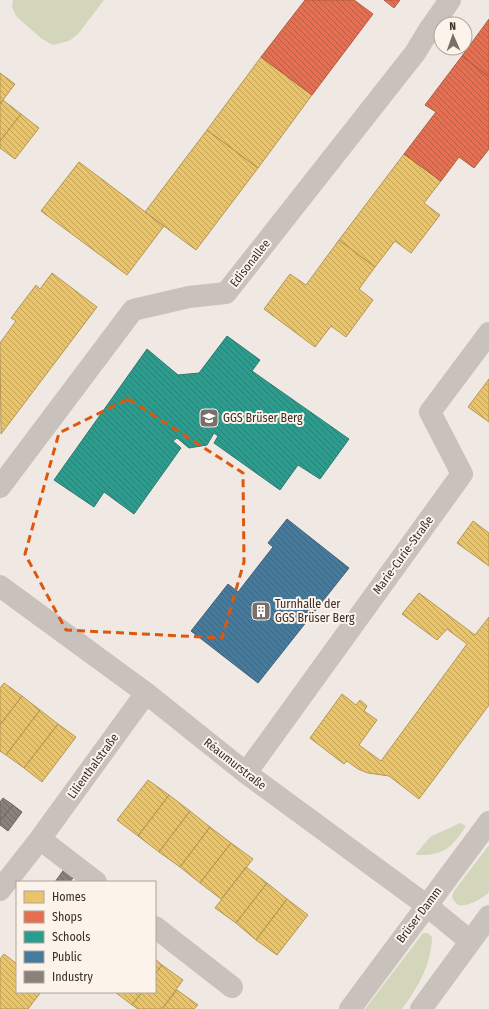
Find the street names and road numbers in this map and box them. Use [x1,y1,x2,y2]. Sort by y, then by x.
street label: Edisonallee [227,236,273,290]
street label: Marie-Curie-Straße [370,513,436,597]
street label: Lilienthalstraße [65,731,121,801]
street label: Réaumurstraße [201,735,269,793]
street label: Brüser Damm [393,884,445,946]

